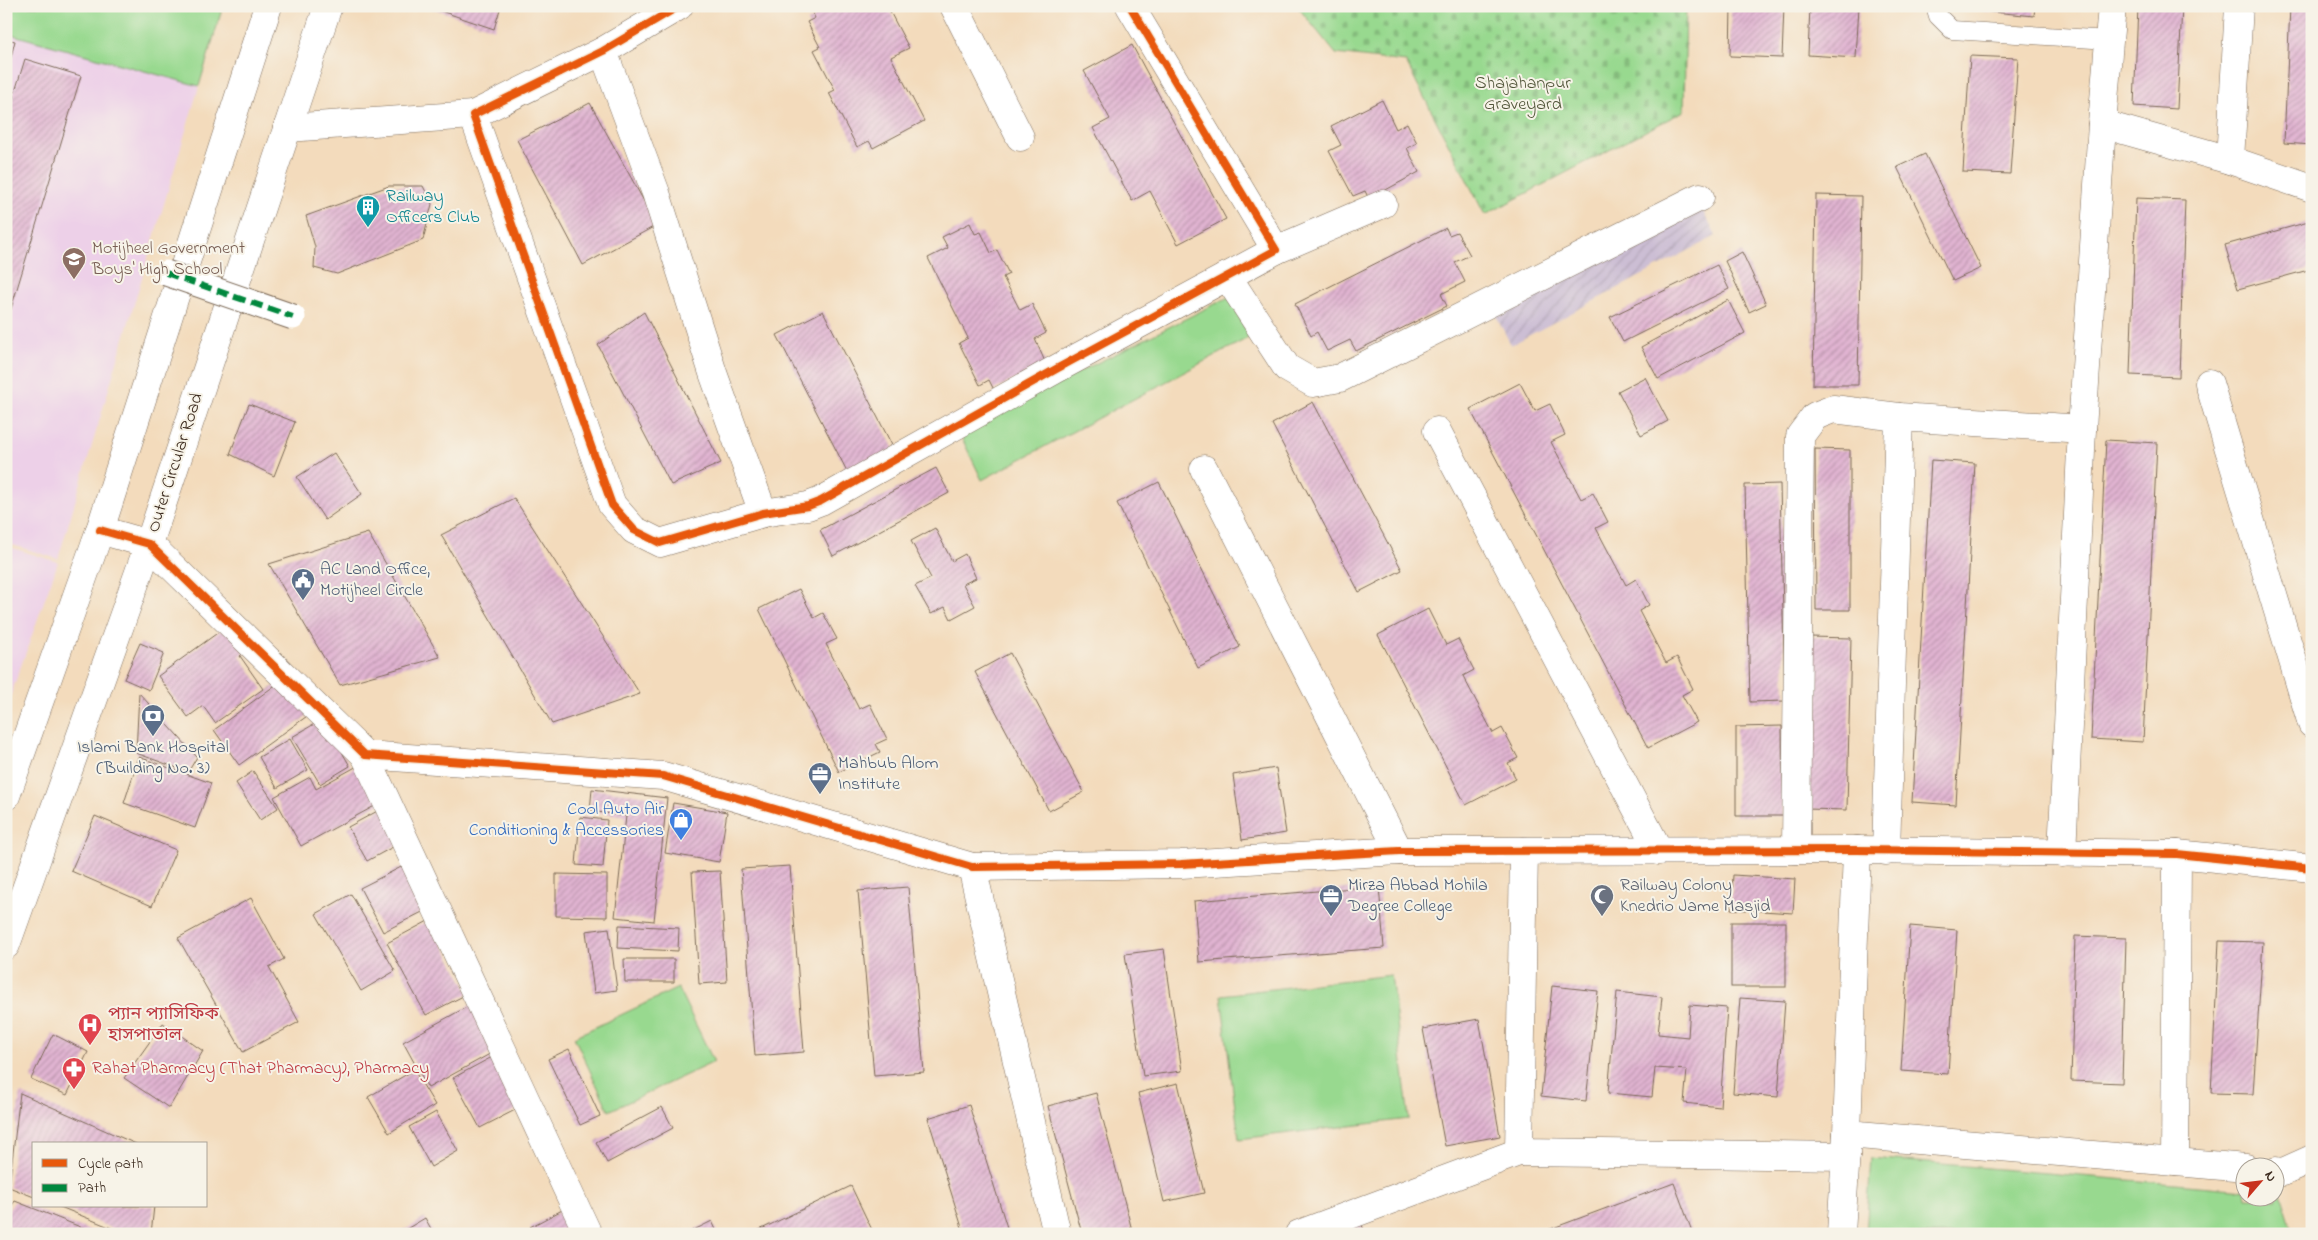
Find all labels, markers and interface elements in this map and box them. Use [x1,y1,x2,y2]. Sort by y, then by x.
park label: Shajahanpur Graveyard [1475,71,1571,118]
place label: Railway Officers Club [386,184,480,231]
building icon: Railway Officers Club [355,194,381,228]
place label: Motijheel Government Boys' High School [91,236,245,284]
school or university icon: Motijheel Government Boys' High School [61,246,87,280]
street label: Outer Circular Road [141,390,211,536]
place label: AC Land Office, Motijheel Circle [320,557,430,604]
public building icon: AC Land Office, Motijheel Circle [290,567,316,601]
bank icon: Islami Bank Hospital (Building No. 3) [140,703,166,737]
place label: Islami Bank Hospital (Building No. 3) [77,735,229,783]
place label: Mahbub Alom Institute [838,751,938,798]
office icon: Mahbub Alom Institute [807,761,833,795]
place label: Cool Auto Air Conditioning & Accessories [469,797,664,845]
shop icon: Cool Auto Air Conditioning & Accessories [668,807,694,841]
place label: Mirza Abbad Mohila Degree College [1347,873,1488,921]
place label: Railway Colony Knedrio Jame Masjid [1620,873,1770,920]
office icon: Mirza Abbad Mohila Degree College [1318,883,1344,917]
mosque icon: Railway Colony Knedrio Jame Masjid [1589,883,1615,917]
place label: প্যান প্যাসিফিক হাসপাতাল [107,1002,219,1049]
hospital icon: প্যান প্যাসিফিক হাসপাতাল [77,1012,103,1046]
pharmacy icon: Rahat Pharmacy (That Pharmacy), Pharmacy [61,1056,87,1090]
place label: Rahat Pharmacy (That Pharmacy), Pharmacy [92,1056,429,1082]
legend [32,1142,208,1208]
text: Cycle path [78,1153,143,1176]
north arrow [2236,1158,2286,1208]
text: N [2259,1167,2282,1186]
text: Path [78,1177,106,1199]

